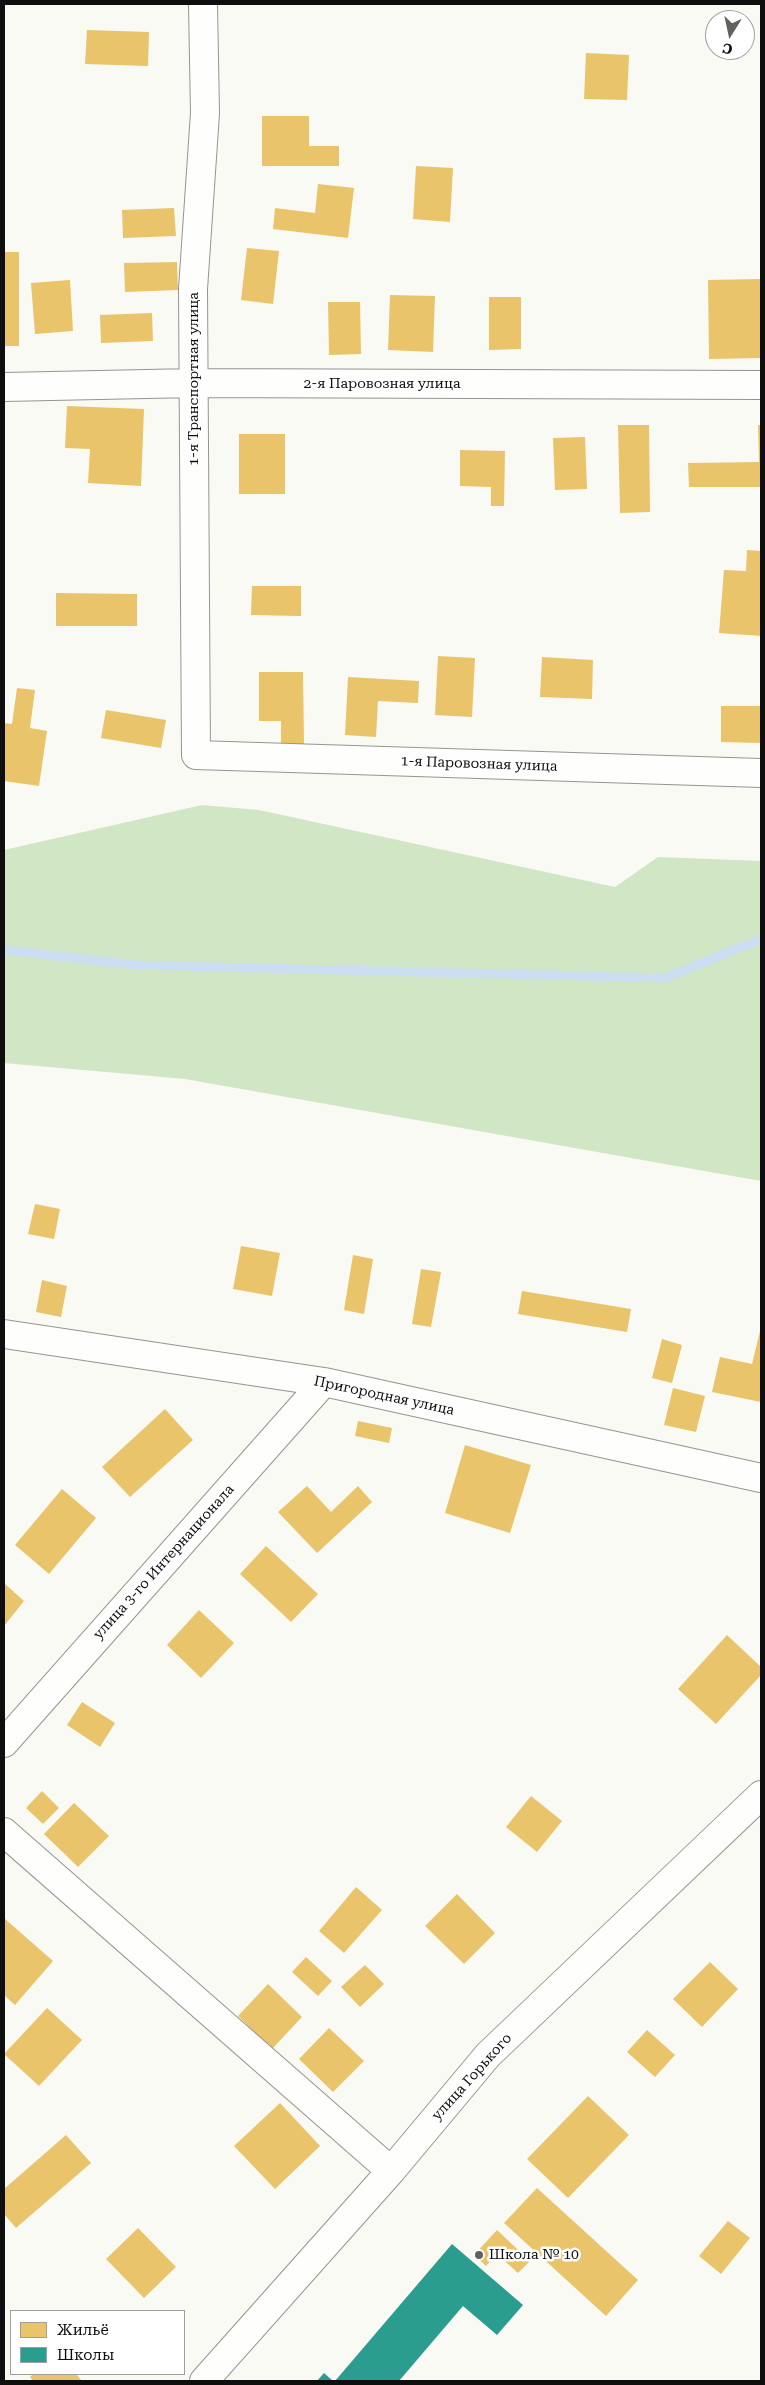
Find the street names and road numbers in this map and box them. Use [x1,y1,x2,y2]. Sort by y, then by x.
street label: 1-я Транспортная улица [186,292,202,466]
street label: 2-я Паровозная улица [303,376,461,392]
street label: 1-я Паровозная улица [400,753,558,775]
street label: Пригородная улица [312,1373,456,1419]
street label: улица 3-го Интернационала [90,1481,238,1643]
street label: улица Горького [429,2030,515,2124]

